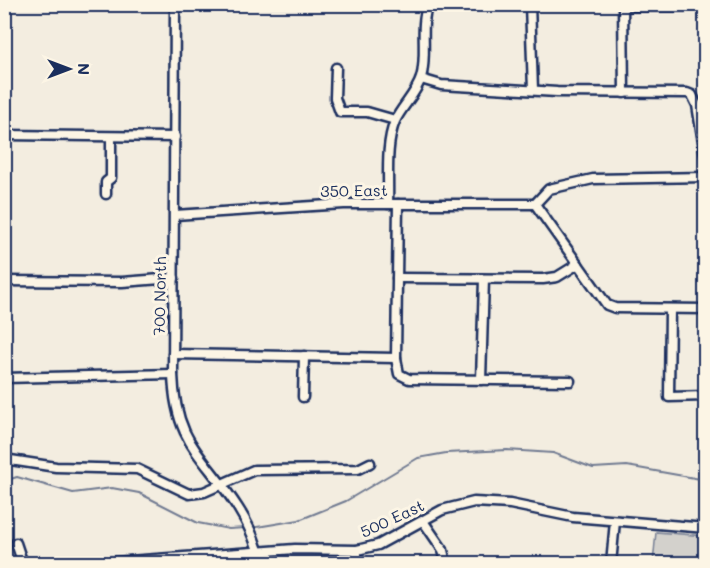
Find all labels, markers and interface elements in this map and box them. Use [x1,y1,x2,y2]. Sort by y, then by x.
north arrow [39,39,99,99]
text: N [74,63,95,75]
street label: 350 East [320,179,388,201]
street label: 700 North [148,256,170,336]
street label: 500 East [357,494,427,542]

